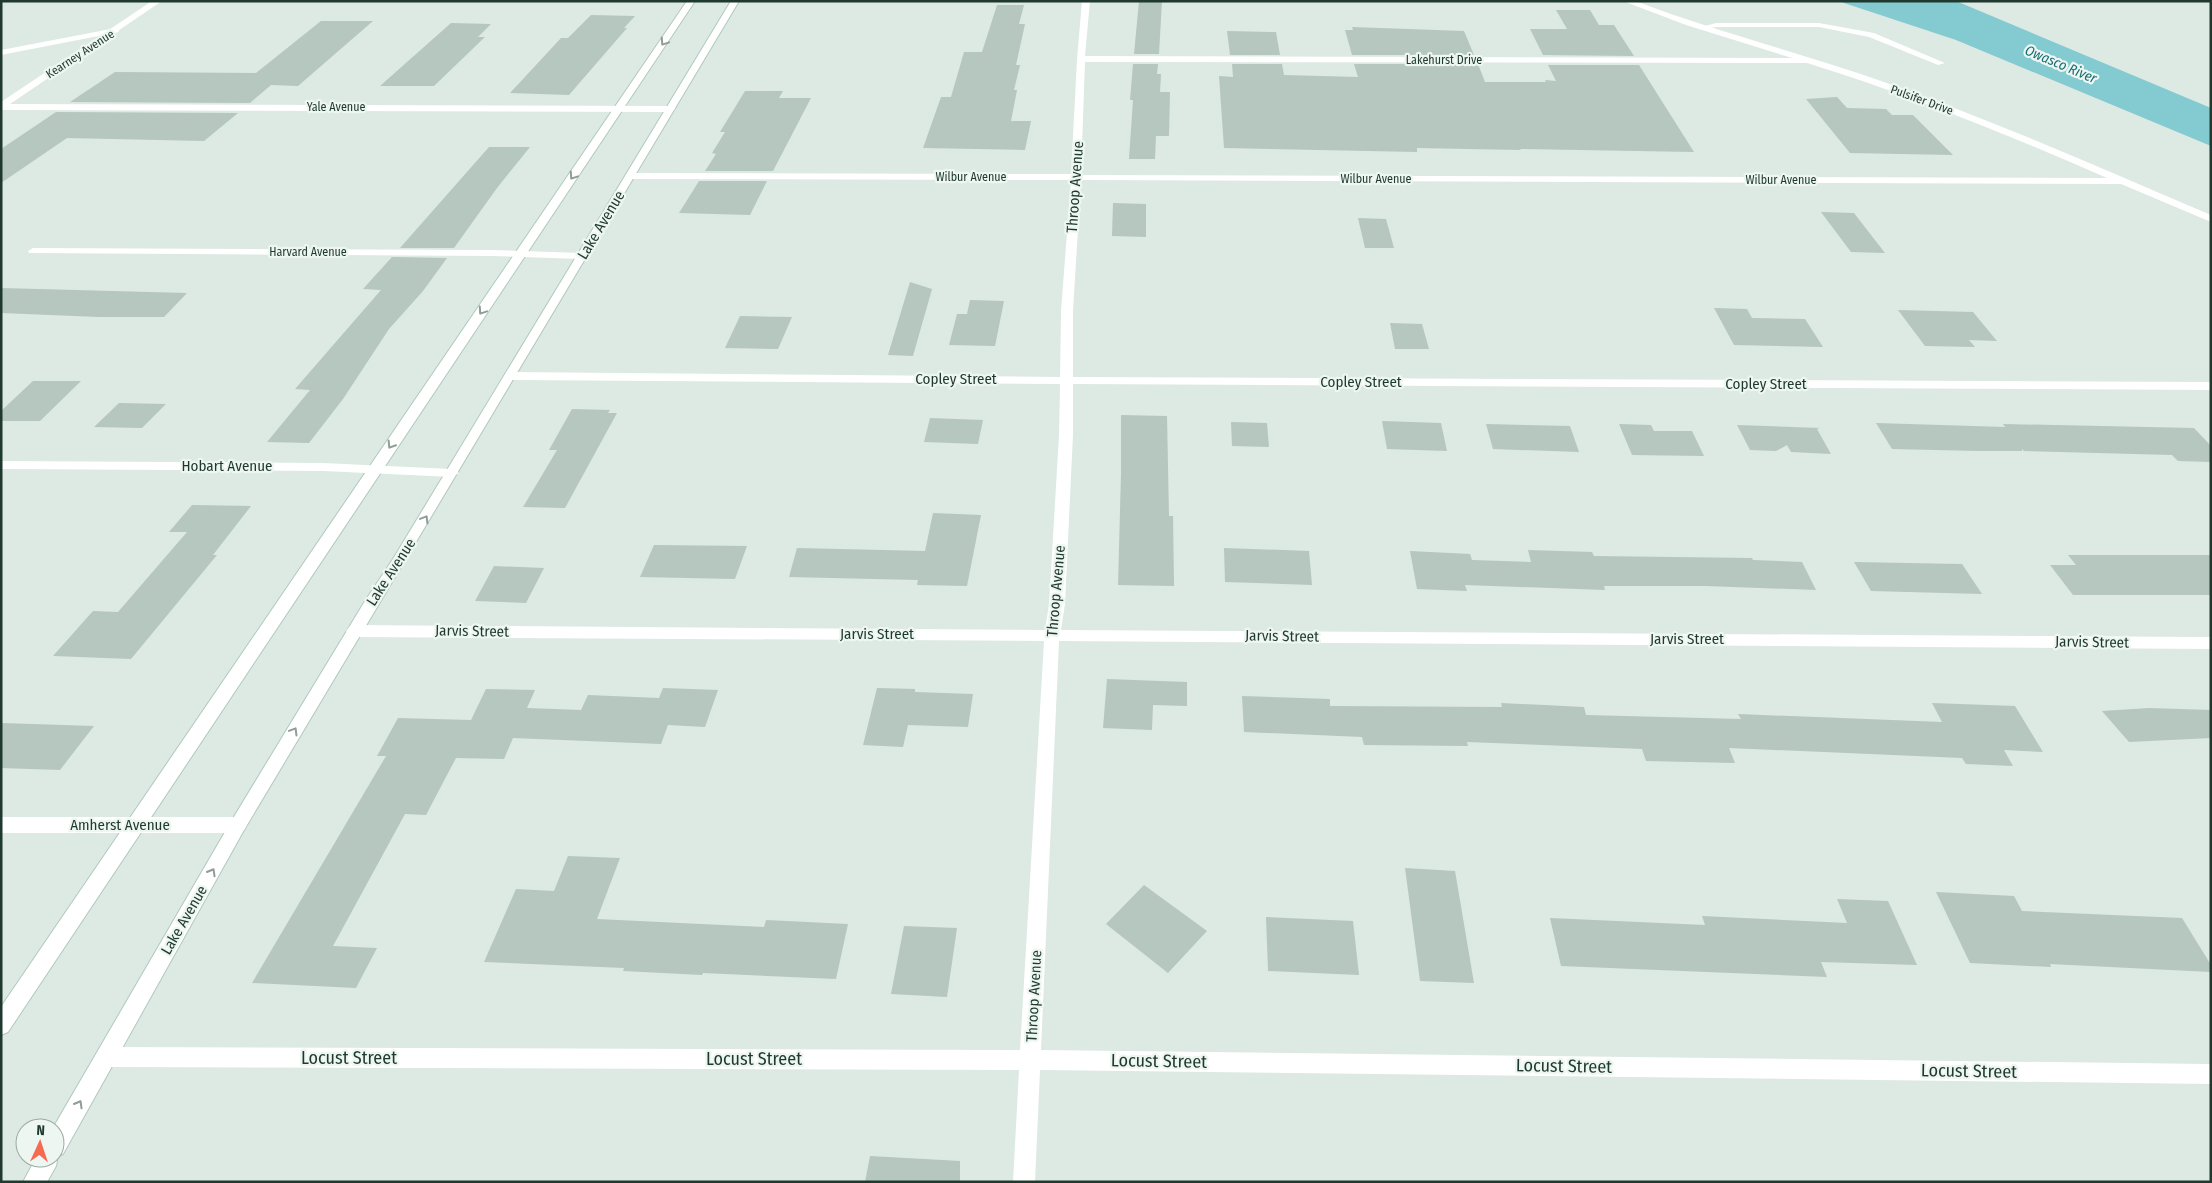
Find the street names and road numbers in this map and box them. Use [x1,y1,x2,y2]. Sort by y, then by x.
street label: Kearney Avenue [43,27,117,81]
street label: Lakehurst Drive [1406,53,1482,67]
street label: Pulsifer Drive [1889,82,1955,118]
street label: Yale Avenue [307,100,365,114]
street label: Throop Avenue [1063,140,1087,234]
street label: Wilbur Avenue [936,170,1007,184]
street label: Wilbur Avenue [1341,172,1412,186]
street label: Wilbur Avenue [1746,173,1817,187]
street label: Lake Avenue [574,187,628,263]
street label: Harvard Avenue [269,245,347,259]
street label: Copley Street [915,370,997,388]
street label: Copley Street [1320,373,1402,391]
street label: Copley Street [1725,375,1807,393]
street label: Hobart Avenue [182,457,272,475]
street label: Lake Avenue [363,535,419,609]
street label: Throop Avenue [1043,544,1069,638]
street label: Jarvis Street [435,621,509,641]
street label: Jarvis Street [840,625,914,643]
street label: Jarvis Street [1245,626,1319,646]
street label: Jarvis Street [1650,630,1724,648]
street label: Jarvis Street [2055,632,2129,652]
street label: Amherst Avenue [70,816,170,834]
street label: Lake Avenue [157,882,211,958]
street label: Throop Avenue [1023,950,1045,1042]
street label: Locust Street [301,1047,397,1069]
street label: Locust Street [706,1048,802,1070]
street label: Locust Street [1111,1049,1207,1073]
street label: Locust Street [1516,1054,1612,1078]
street label: Locust Street [1921,1059,2017,1083]

